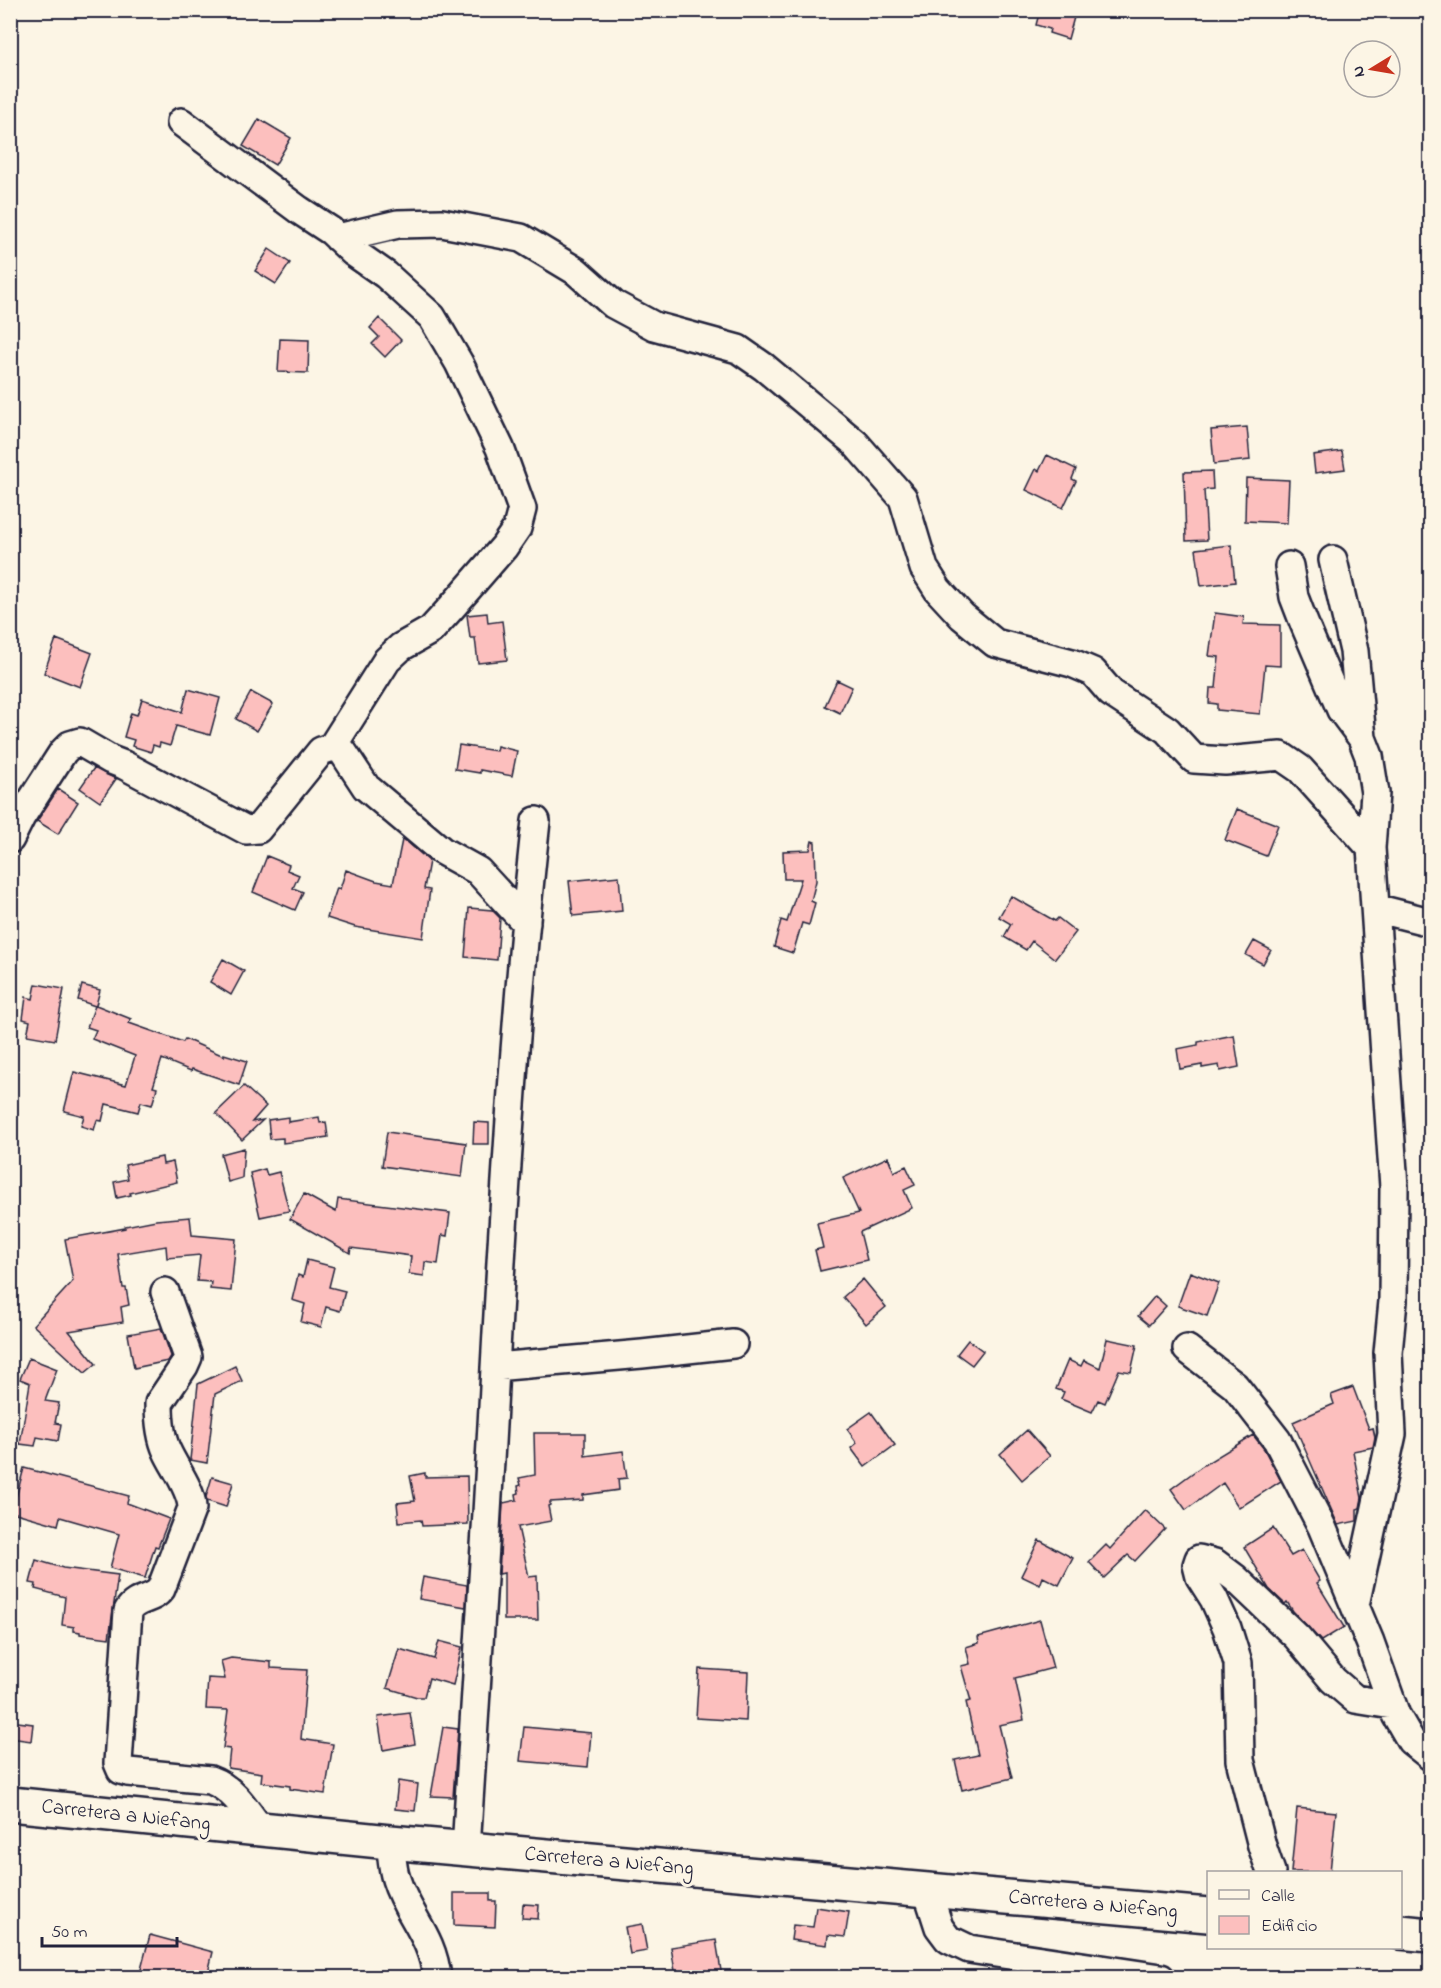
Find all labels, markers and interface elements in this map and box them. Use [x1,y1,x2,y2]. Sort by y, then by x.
north arrow [1342,39,1402,99]
text: N [1346,64,1372,79]
street label: Carretera a Niefang [40,1792,212,1842]
street label: Carretera a Niefang [523,1840,695,1886]
legend [1207,1871,1402,1949]
street label: Carretera a Niefang [1007,1883,1179,1929]
text: Calle [1261,1884,1296,1910]
scale bar [42,1910,177,1948]
text: Edificio [1261,1914,1317,1940]
text: 50 m [51,1920,88,1946]

